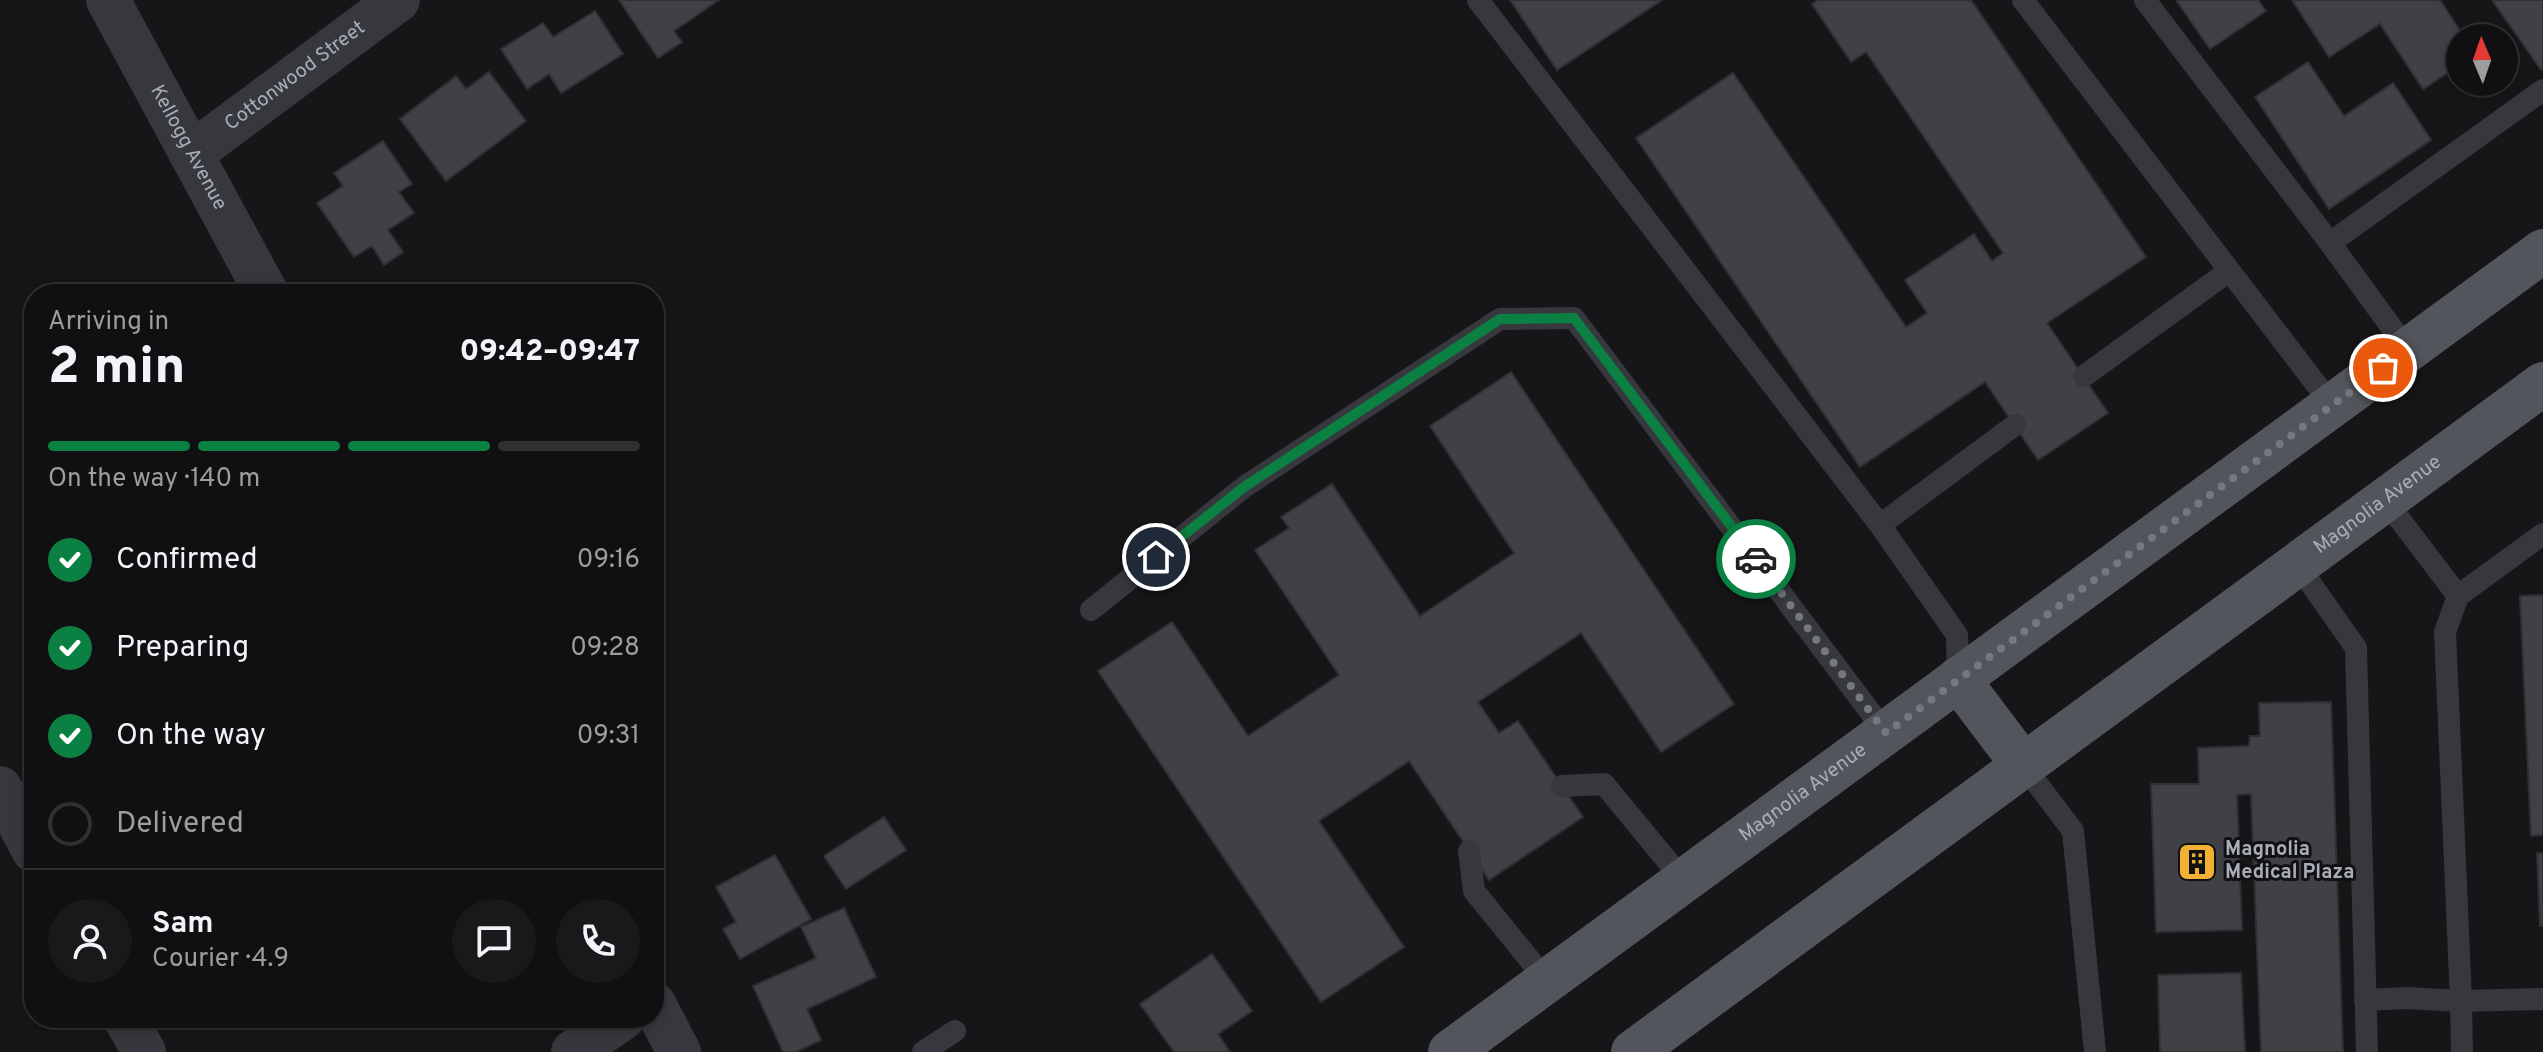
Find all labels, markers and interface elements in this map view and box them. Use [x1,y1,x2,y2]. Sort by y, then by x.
street label: Cottonwood Street [220,16,371,137]
north arrow [2446,24,2518,96]
map controls [2446,24,2518,96]
street label: Kellogg Avenue [143,81,232,215]
text: Arriving in [48,306,169,339]
text: 09:42–09:47 [459,334,640,371]
pin [2349,334,2417,402]
text: 2 min [48,336,186,402]
icon: bag [2361,346,2405,390]
street label: Magnolia Avenue [2309,450,2447,561]
text: On the way · 140 m [48,463,260,496]
courier [1716,519,1796,599]
pin [1122,523,1190,591]
icon: home [1134,535,1178,579]
icon: car [1734,537,1778,581]
icon: check [48,538,92,582]
text: Confirmed [116,542,258,579]
text: 09:16 [577,544,640,577]
icon: check [48,626,92,670]
text: Preparing [116,630,249,667]
text: 09:28 [570,632,640,665]
icon: check [48,714,92,758]
text: On the way [116,718,266,755]
text: 09:31 [577,720,640,753]
street label: Magnolia Avenue [1734,738,1872,849]
text: Delivered [116,806,244,843]
place label: Magnolia Medical Plaza [2225,837,2354,886]
building icon: Magnolia Medical Plaza [2176,841,2218,883]
button: person [48,899,132,983]
button: chat [452,899,536,983]
button: phone [556,899,640,983]
text: Sam [152,906,214,943]
text: Courier · 4.9 [152,943,289,976]

